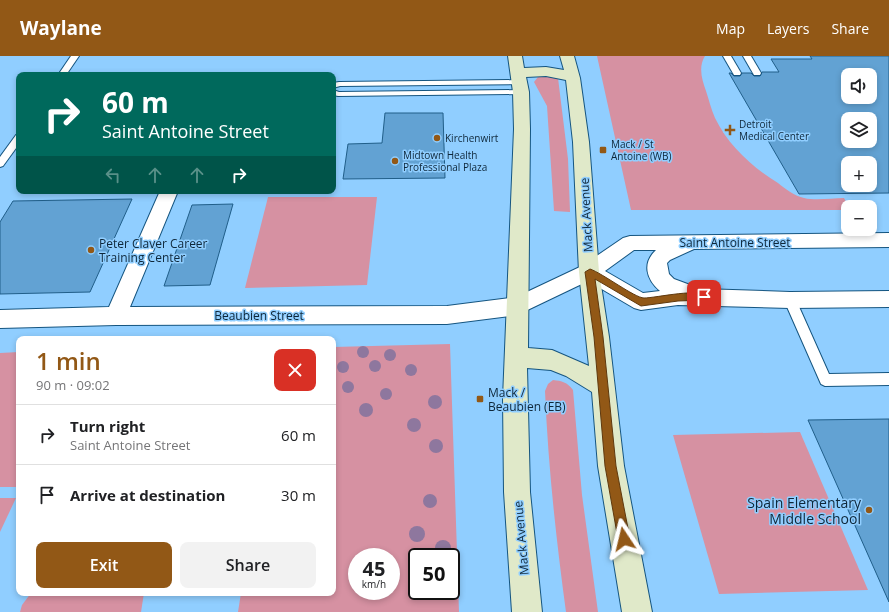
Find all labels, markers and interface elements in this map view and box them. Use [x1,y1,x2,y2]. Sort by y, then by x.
text: Waylane [20,15,102,41]
text: Map [716,19,745,38]
text: Layers [767,19,809,38]
text: Share [831,19,869,38]
map controls [841,68,877,236]
button: sound [841,68,877,104]
text: 60 m [102,83,169,121]
icon: right [36,88,88,140]
button: layers [841,112,877,148]
place label: Detroit Medical Center [739,117,809,143]
text: Saint Antoine Street [102,119,269,143]
marker: Detroit Medical Center [724,124,736,136]
place label: Kirchenwirt [445,131,499,145]
marker: Kirchenwirt [432,133,442,143]
place label: Mack / St Antoine (WB) [611,137,672,163]
marker: Mack / St Antoine (WB) [598,145,608,155]
place label: Midtown Health Professional Plaza [403,148,487,174]
marker: Midtown Health Professional Plaza [390,156,400,166]
button: + [841,156,877,192]
icon: left [102,164,124,186]
icon: ahead [144,164,166,186]
icon: ahead [186,164,208,186]
icon: right [228,164,250,186]
street label: Mack Avenue [576,177,596,253]
button: − [841,200,877,236]
street label: Saint Antoine Street [679,234,791,251]
place label: Peter Claver Career Training Center [99,235,208,266]
marker: Peter Claver Career Training Center [86,245,96,255]
pin [687,280,721,314]
icon: arrive [693,286,715,308]
street label: Beaubien Street [214,307,304,324]
text: 1 min [36,344,101,377]
button: close [274,349,316,391]
text: 90 m · 09:02 [36,376,110,394]
place label: Mack / Beaubien (EB) [488,384,566,415]
marker: Mack / Beaubien (EB) [475,394,485,404]
text: Turn right [70,416,145,436]
icon: right [36,424,58,446]
text: 60 m [281,425,316,445]
text: Saint Antoine Street [70,436,191,454]
icon: arrive [36,484,58,506]
text: Arrive at destination [70,485,225,505]
text: 30 m [281,485,316,505]
place label: Spain Elementary Middle School [747,493,862,528]
street label: Mack Avenue [509,500,533,576]
marker: Spain Elementary Middle School [864,505,874,515]
position arrow [603,518,645,560]
button: Exit [36,542,172,588]
button: Share [180,542,316,588]
speed limit sign: 50 [408,548,460,600]
text: 45 [363,555,385,582]
text: km/h [362,577,386,591]

